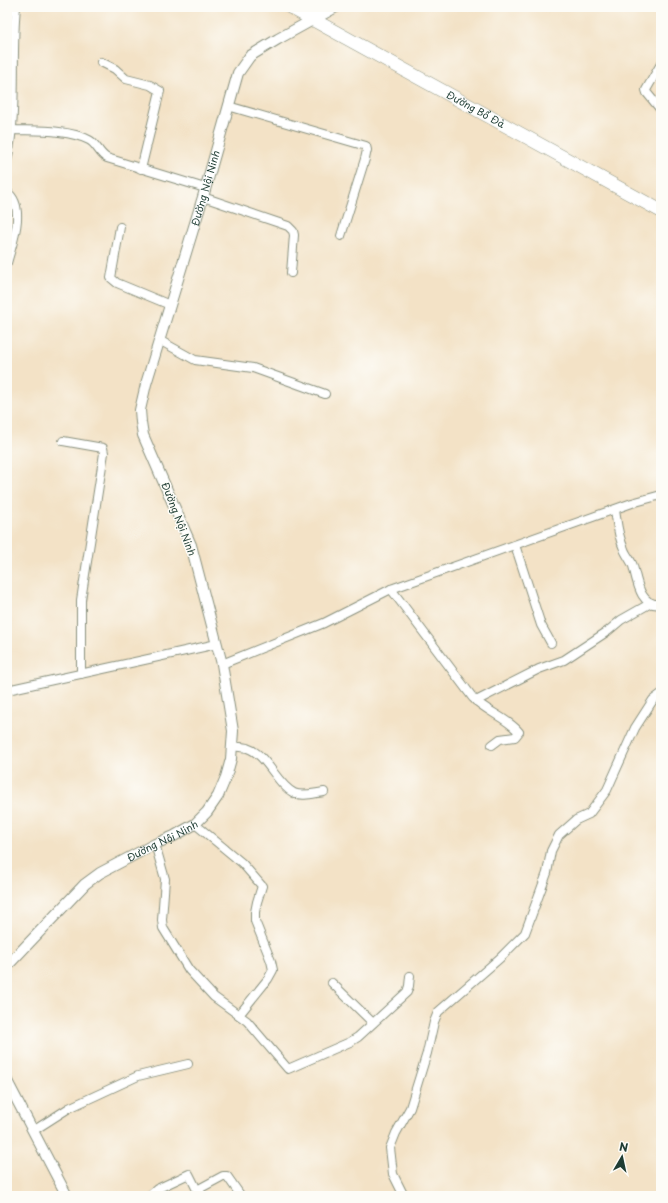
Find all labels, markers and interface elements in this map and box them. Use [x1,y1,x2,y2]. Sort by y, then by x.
street label: Đường Bổ Đà [444,87,509,131]
street label: Đường Nội Ninh [187,148,223,228]
street label: Đường Nội Ninh [158,480,200,558]
street label: Đường Nội Ninh [124,816,200,865]
north arrow [602,1137,642,1177]
text: N [618,1138,630,1156]

